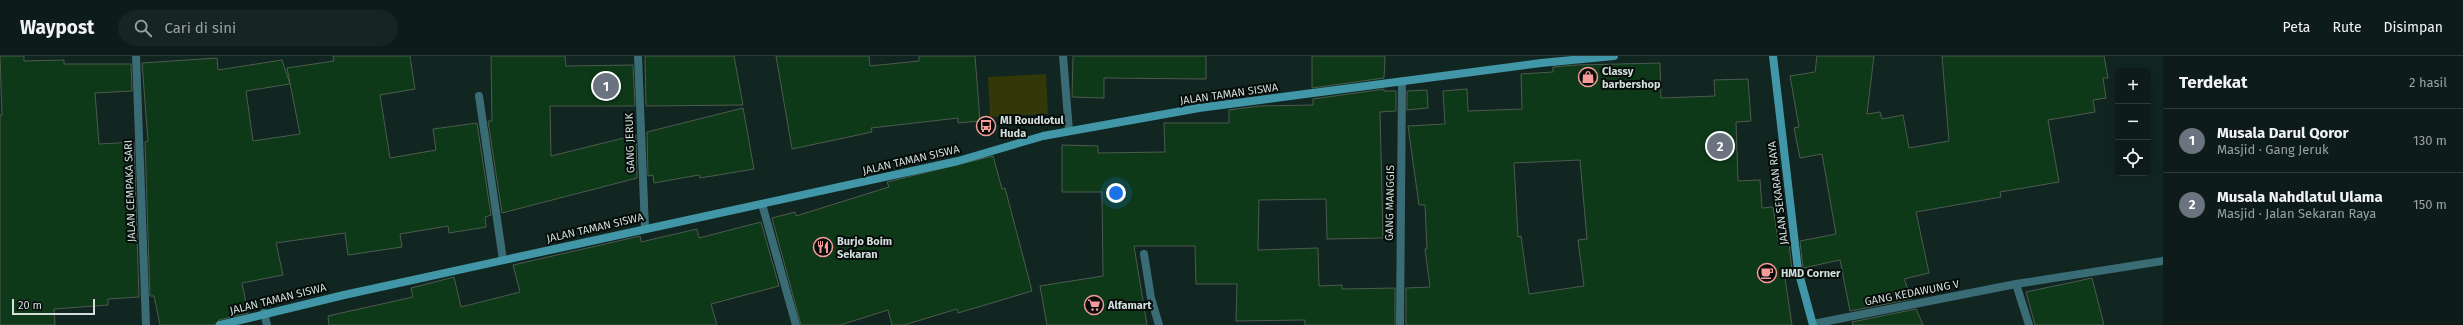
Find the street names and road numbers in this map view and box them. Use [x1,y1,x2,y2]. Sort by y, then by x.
street label: JALAN TAMAN SISWA [1179,81,1280,107]
street label: GANG JERUK [622,112,638,173]
street label: JALAN CEMPAKA SARI [122,140,138,242]
street label: JALAN SEKARAN RAYA [1765,140,1791,245]
street label: JALAN TAMAN SISWA [861,142,961,177]
street label: GANG MANGGIS [1383,165,1397,241]
street label: JALAN TAMAN SISWA [545,210,645,245]
street label: GANG KEDAWUNG V [1864,277,1961,309]
street label: JALAN TAMAN SISWA [228,281,328,317]

